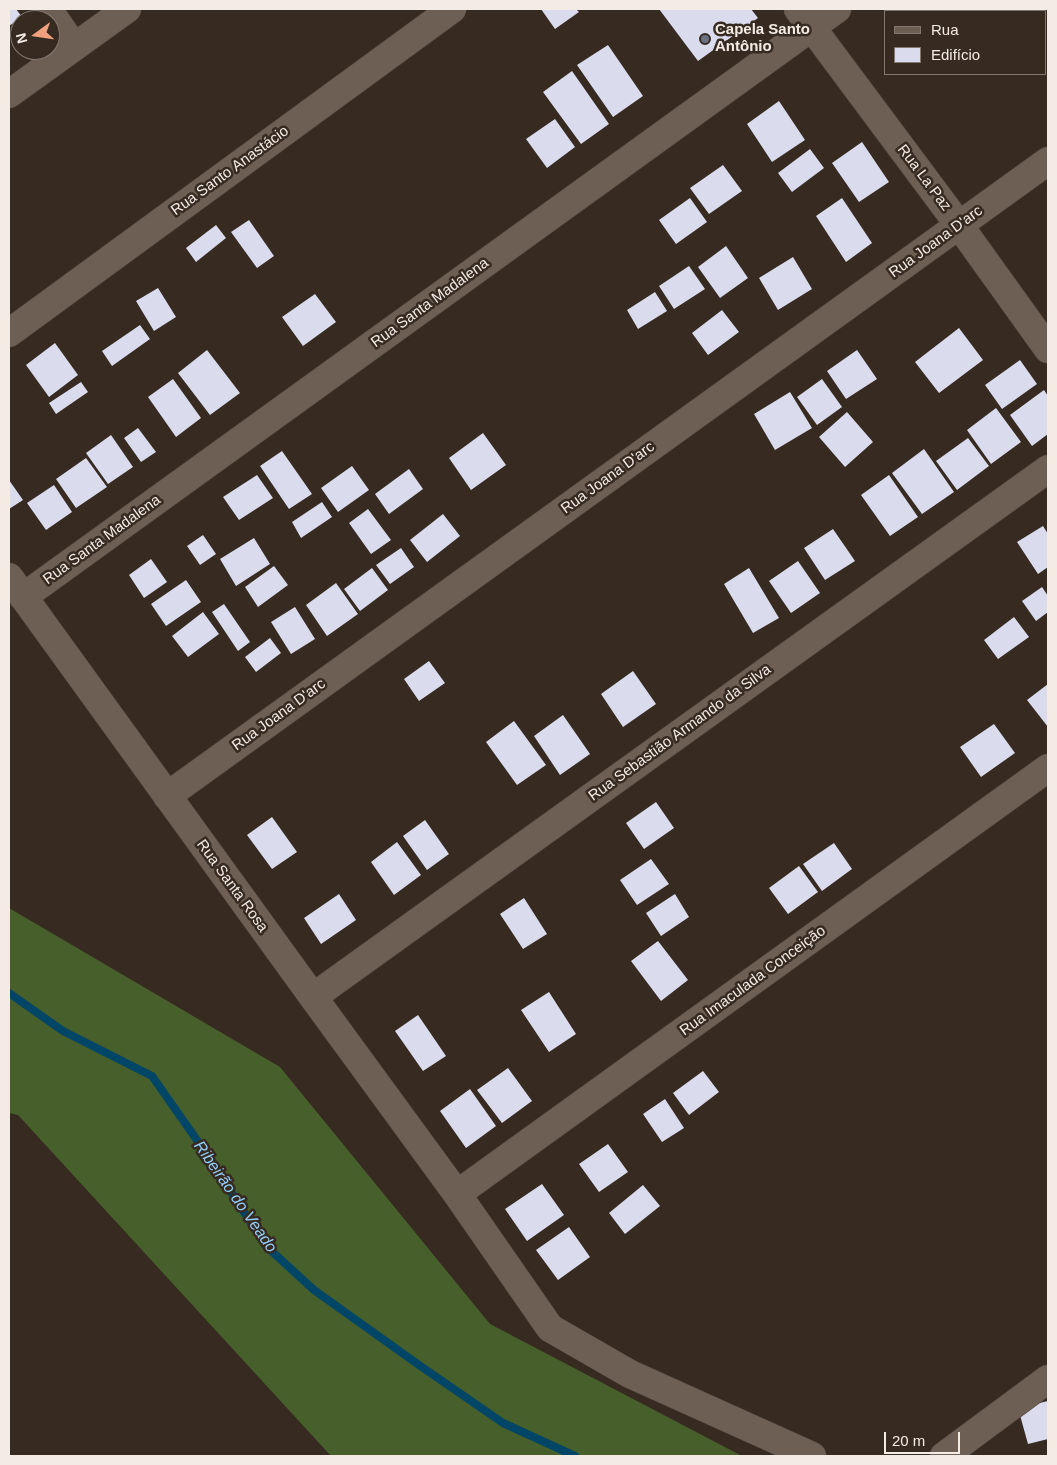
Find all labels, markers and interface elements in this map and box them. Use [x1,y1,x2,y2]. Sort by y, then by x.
north arrow [10,10,60,60]
legend [884,10,1047,75]
place label: Capela Santo Antônio [715,21,810,56]
text: Rua [931,21,959,38]
text: N [12,32,30,45]
marker: Capela Santo Antônio [699,33,711,45]
text: Edifício [931,46,980,63]
street label: Rua Santo Anastácio [168,122,292,220]
street label: Rua La Paz [893,141,955,215]
street label: Rua Joana D'arc [886,202,986,282]
street label: Rua Santa Madalena [368,254,492,352]
street label: Rua Joana D'arc [558,438,658,518]
street label: Rua Santa Madalena [40,491,164,589]
street label: Rua Sebastião Armando da Silva [585,661,775,805]
street label: Rua Joana D'arc [229,675,329,755]
street label: Rua Santa Rosa [192,836,272,936]
street label: Rua Imaculada Conceição [677,922,829,1040]
water label: Ribeirão do Veado [189,1137,281,1257]
scale bar [887,1422,963,1454]
text: 20 m [892,1432,925,1449]

